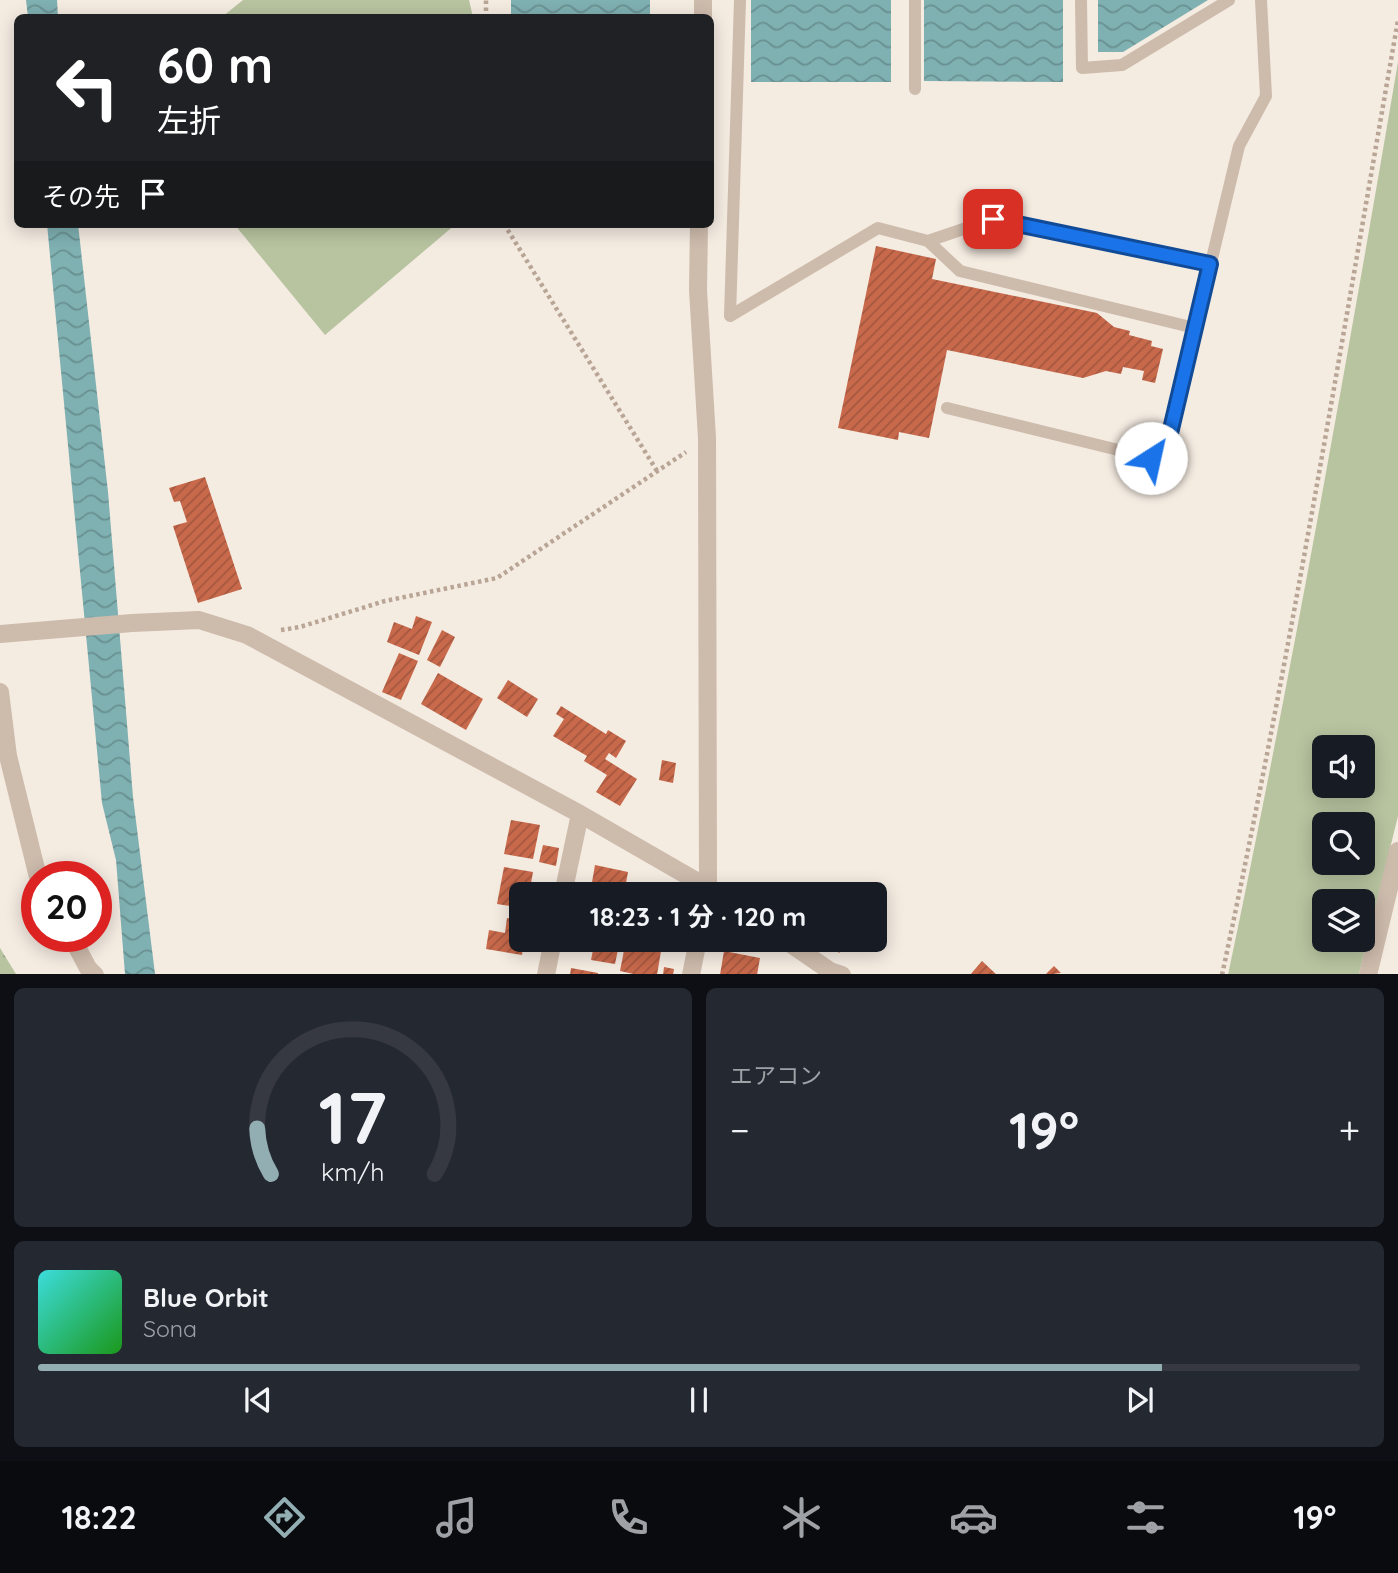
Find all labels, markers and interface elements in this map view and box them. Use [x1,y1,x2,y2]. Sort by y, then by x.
text: 60 m [157,34,273,95]
icon: left [42,42,133,133]
text: 左折 [157,100,221,140]
icon: arrive [134,175,172,213]
text: その先 [42,180,120,213]
pin [963,189,1023,249]
icon: arrive [974,200,1012,238]
position arrow [1114,421,1188,495]
map controls [1312,735,1375,952]
button: sound [1312,735,1375,798]
button: search [1312,812,1375,875]
speed limit sign: 20 [21,861,112,952]
button: layers [1312,889,1375,952]
text: 18:23 · 1 分 · 120 m [590,900,806,933]
text: エアコン [730,1061,822,1090]
text: 17 [319,1071,387,1162]
text: 19° [1009,1097,1079,1162]
text: − [730,1106,750,1154]
text: + [1339,1106,1360,1154]
text: km/h [321,1155,385,1186]
text: Blue Orbit [143,1281,269,1314]
text: Sona [143,1314,197,1343]
icon: previous [239,1381,277,1419]
icon: pause [680,1381,718,1419]
icon: next [1121,1381,1159,1419]
icon: directions [260,1493,309,1542]
icon: music [432,1493,481,1542]
icon: phone [604,1493,653,1542]
icon: climate [777,1493,826,1542]
icon: car [949,1493,998,1542]
icon: filters [1121,1493,1170,1542]
text: 18:22 [62,1497,137,1537]
text: 19° [1293,1497,1336,1537]

